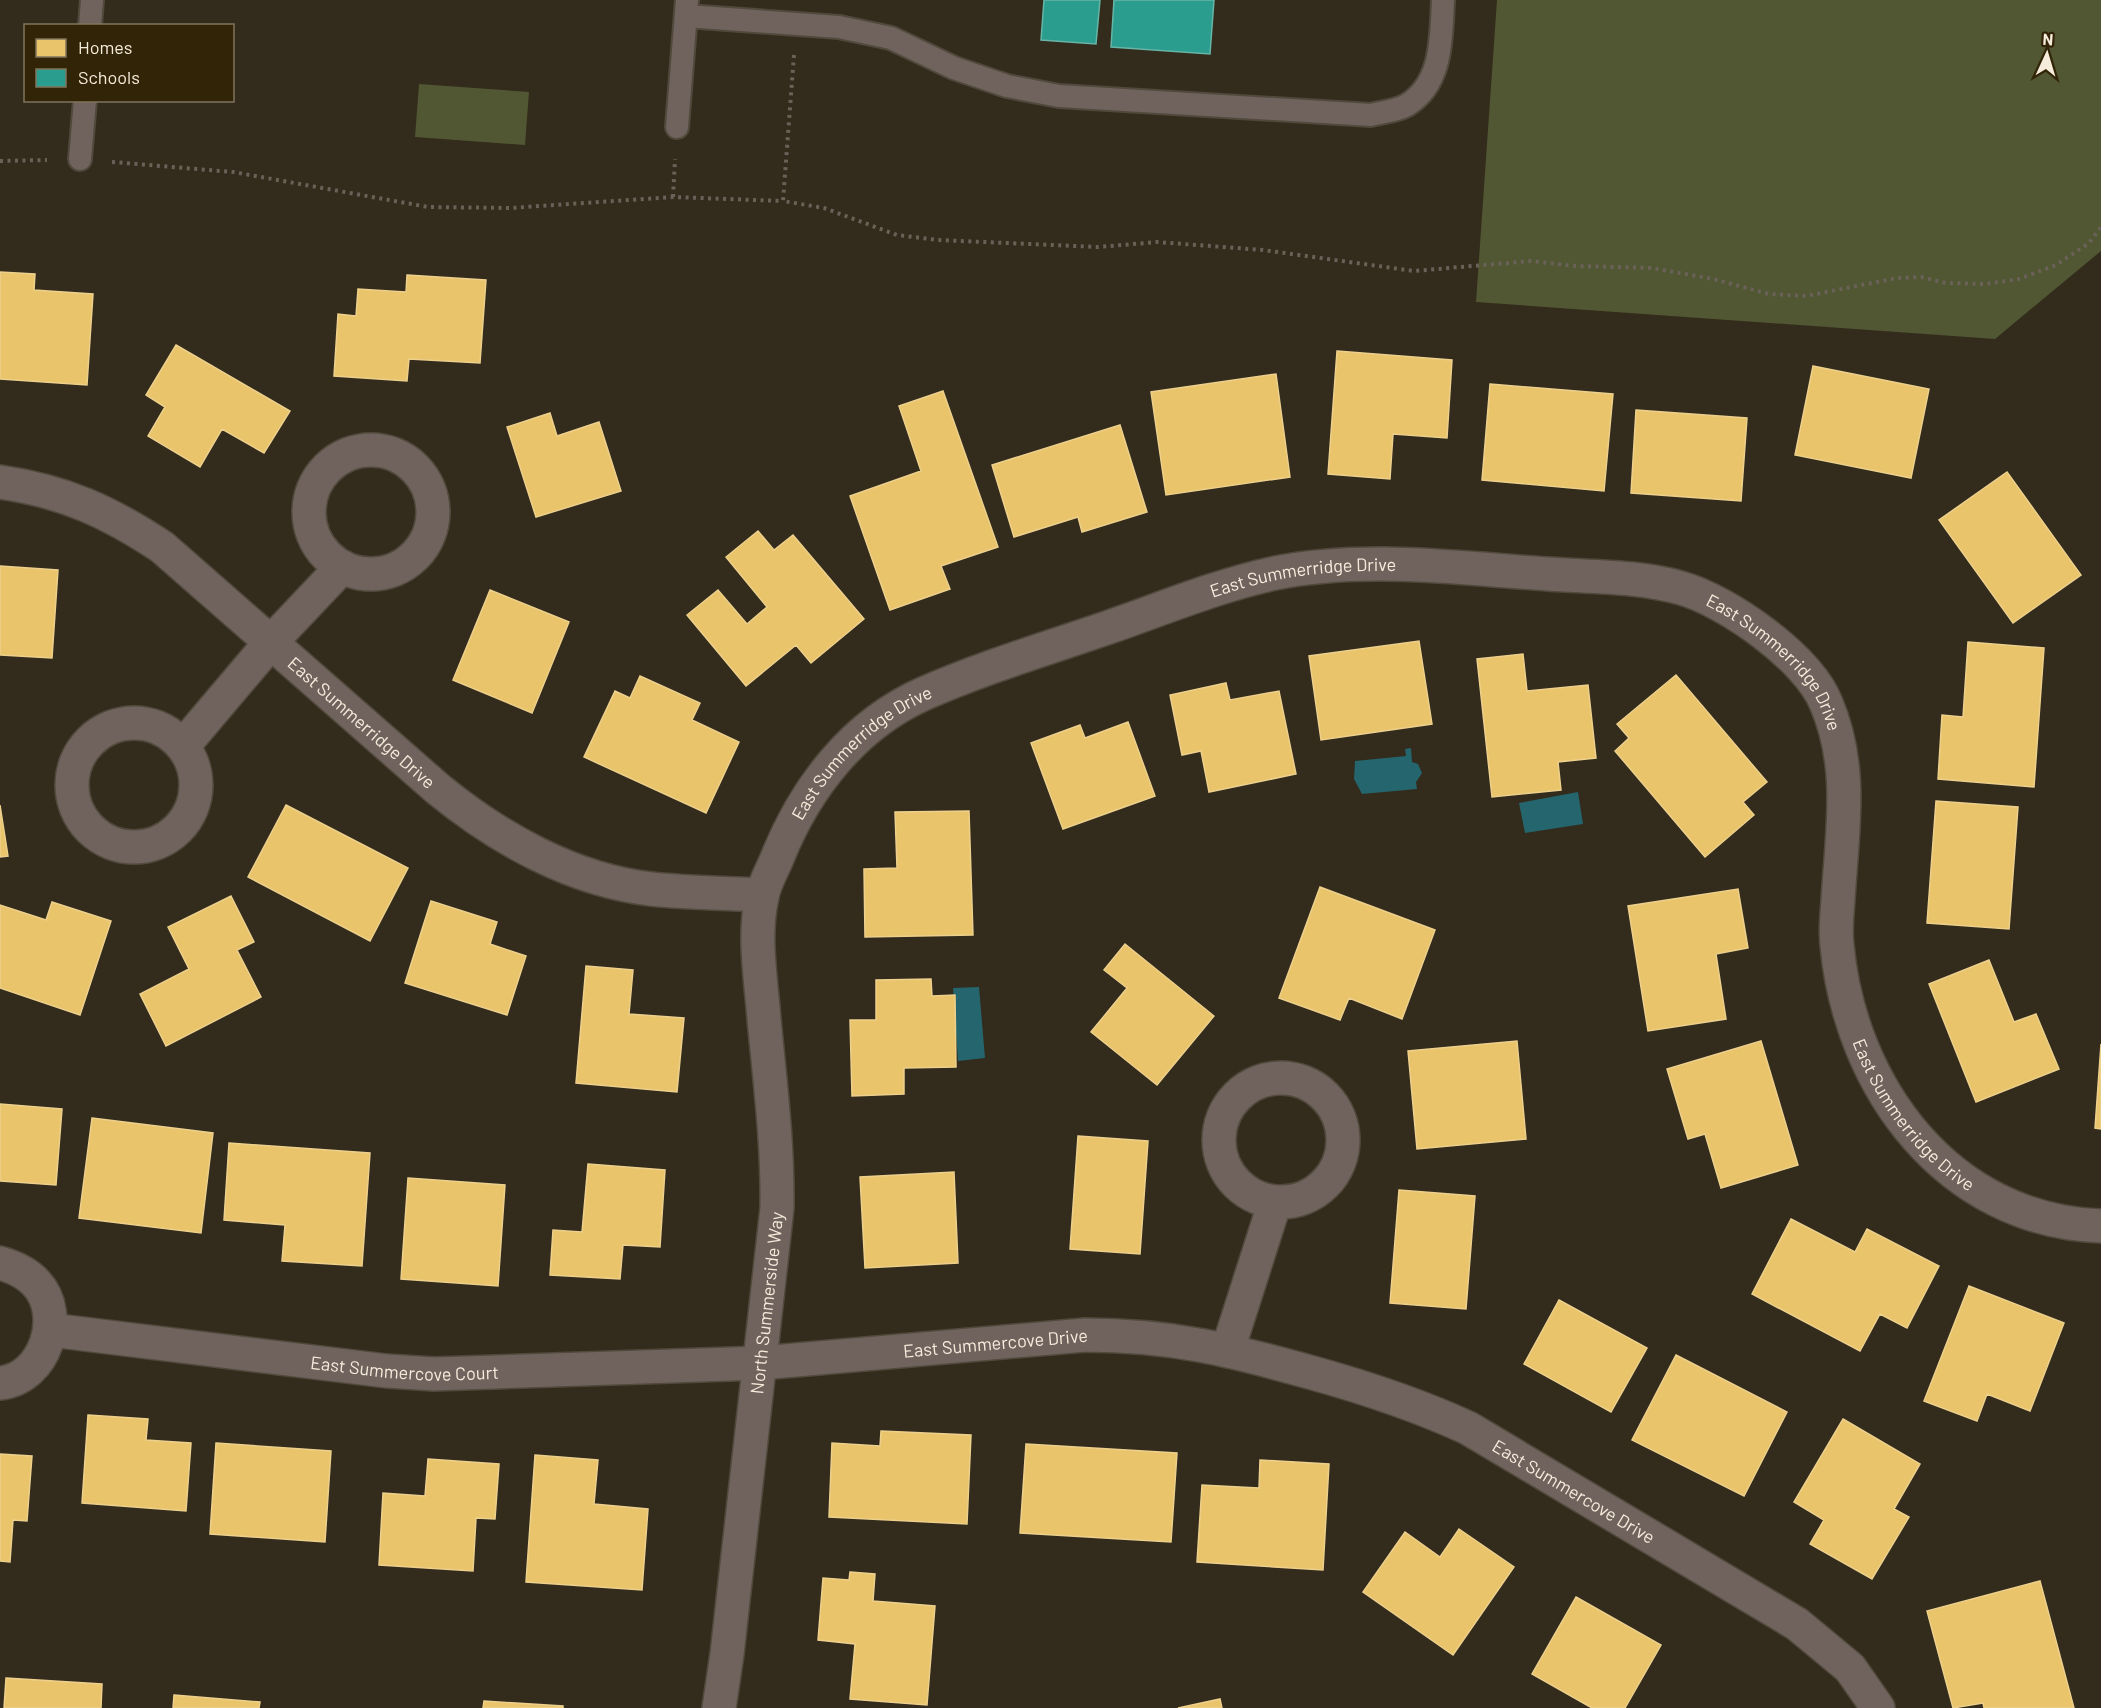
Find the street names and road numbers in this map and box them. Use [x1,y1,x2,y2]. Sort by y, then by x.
street label: East Summerridge Drive [1207,553,1396,602]
street label: East Summerridge Drive [1703,589,1846,733]
street label: East Summerridge Drive [284,652,440,793]
street label: East Summerridge Drive [786,681,935,823]
street label: East Summerridge Drive [1849,1035,1979,1195]
street label: North Summerside Way [745,1210,788,1395]
street label: East Summercove Drive [902,1324,1089,1362]
street label: East Summercove Court [309,1351,499,1385]
street label: East Summercove Drive [1489,1434,1659,1548]

